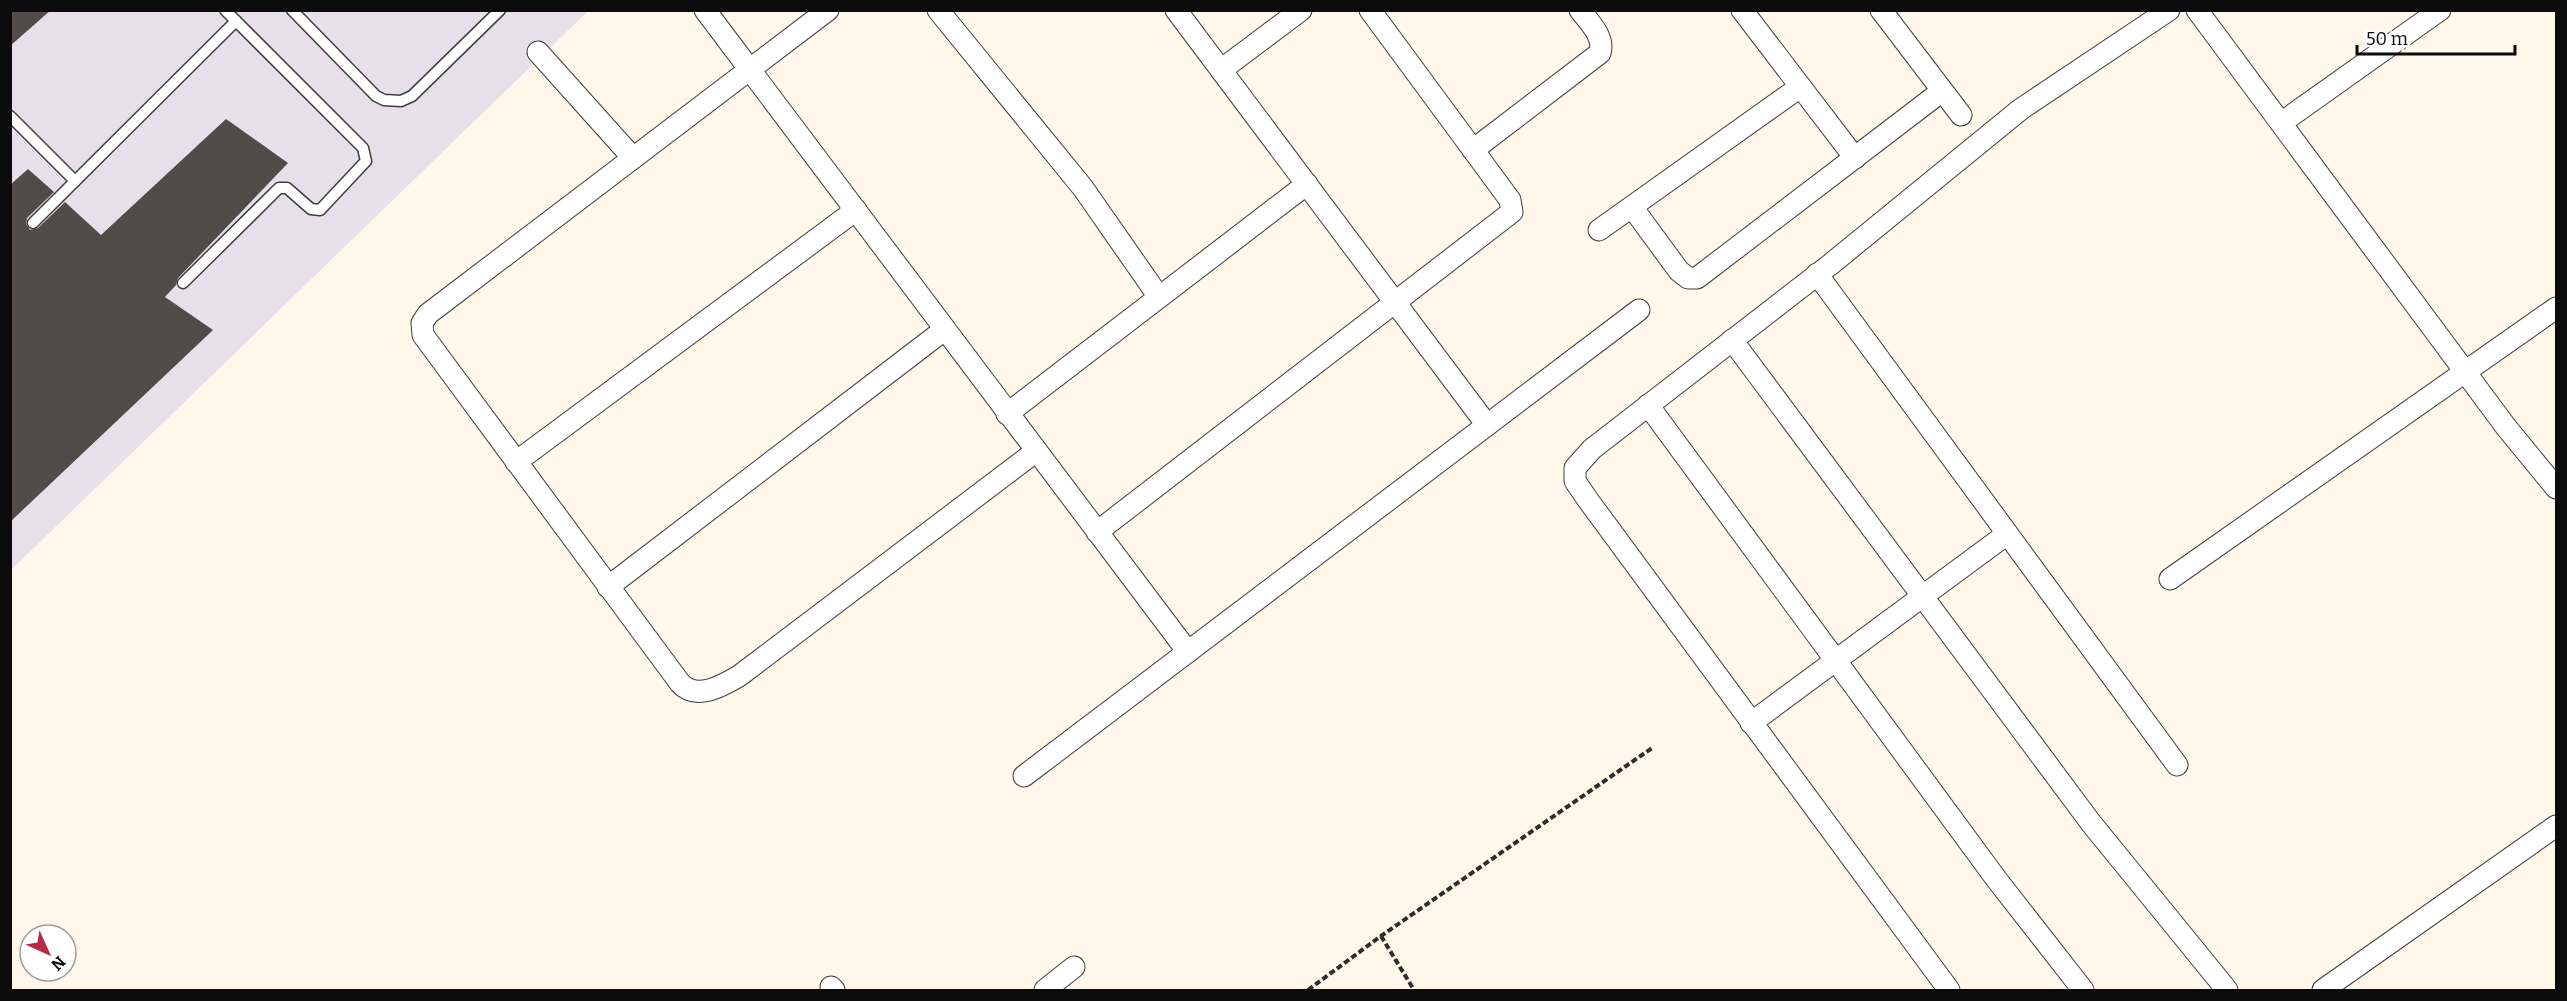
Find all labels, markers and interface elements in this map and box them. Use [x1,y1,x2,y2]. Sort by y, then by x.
scale bar [2357,18,2514,56]
text: 50 m [2366,28,2408,50]
north arrow [18,923,78,983]
text: N [47,952,69,974]

